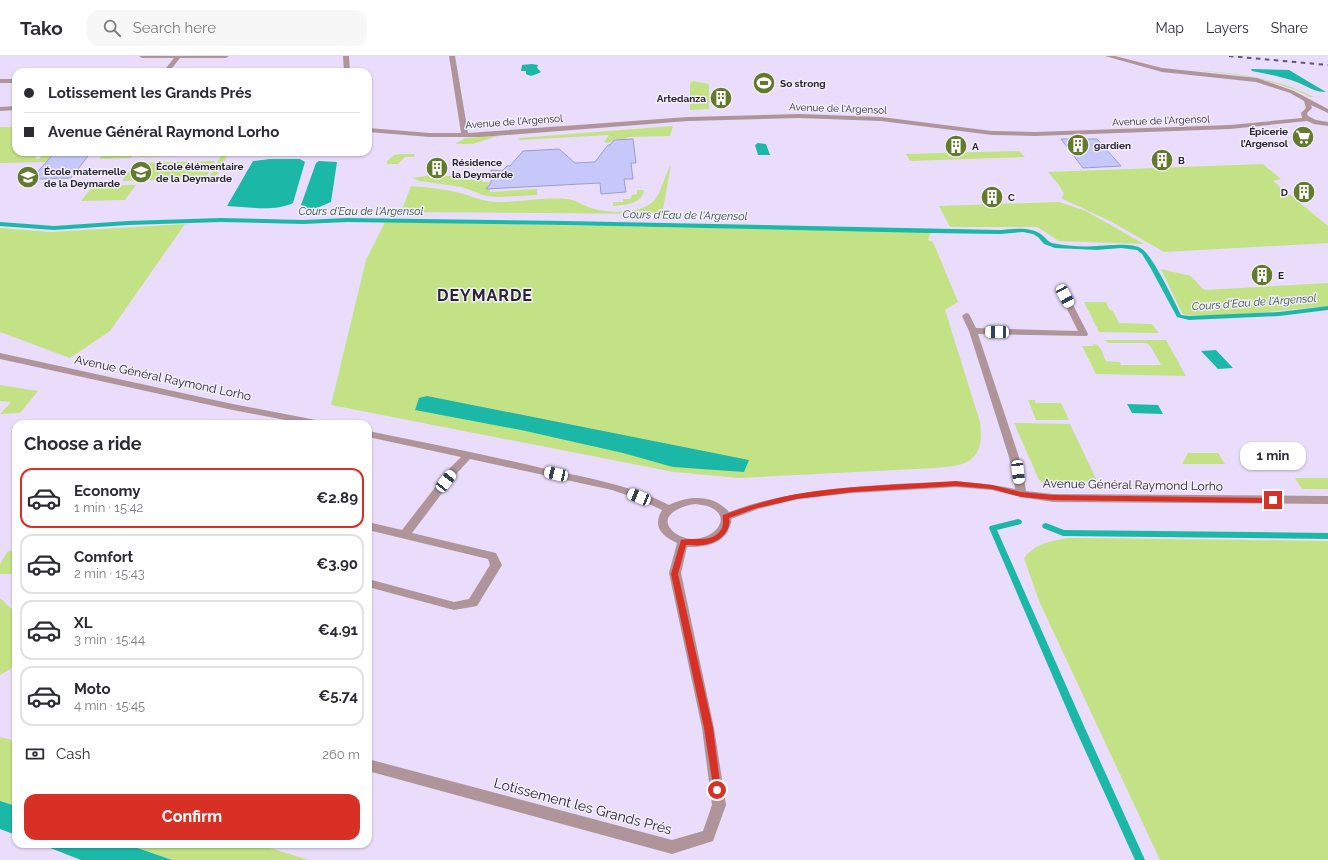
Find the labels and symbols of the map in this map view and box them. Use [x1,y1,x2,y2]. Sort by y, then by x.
sports icon: So strong [751,70,777,96]
place label: So strong [780,78,826,89]
building icon: Artedanza [708,85,734,111]
place label: Artedanza [657,93,706,104]
street label: Avenue de l'Argensol [789,101,887,116]
street label: Avenue de l'Argensol [465,113,563,130]
street label: Avenue de l'Argensol [1112,113,1210,128]
supermarket icon: Épicerie l’Argensol [1290,124,1316,150]
place label: Épicerie l’Argensol [1241,126,1289,149]
building icon: gardien [1065,132,1091,158]
building icon: A [943,133,969,159]
place label: gardien [1094,140,1131,151]
place label: A [972,141,979,152]
building icon: B [1149,147,1175,173]
building icon: Résidence la Deymarde [424,155,450,181]
place label: B [1178,155,1185,166]
place label: Résidence la Deymarde [452,157,513,180]
school or university icon: École élémentaire de la Deymarde [128,159,154,185]
place label: École élémentaire de la Deymarde [156,161,244,184]
school or university icon: École maternelle de la Deymarde [15,164,41,190]
place label: École maternelle de la Deymarde [44,166,126,189]
building icon: D [1291,179,1317,205]
building icon: C [979,184,1005,210]
place label: D [1281,187,1288,198]
place label: C [1008,192,1015,203]
water label: Cours d'Eau de l'Argensol [298,205,424,218]
water label: Cours d'Eau de l'Argensol [622,208,748,223]
building icon: E [1249,262,1275,288]
place label: E [1278,270,1284,281]
car [1054,283,1076,309]
district label: DEYMARDE [437,286,533,305]
water label: Cours d'Eau de l'Argensol [1191,292,1317,313]
car [985,326,1009,338]
street label: Avenue Général Raymond Lorho [73,352,253,404]
callout: 1 min [1240,442,1306,470]
car [1011,459,1025,485]
car [543,465,569,483]
car [434,468,458,494]
street label: Avenue Général Raymond Lorho [1043,476,1223,494]
car [626,487,652,507]
route end [1264,491,1282,509]
street label: Lotissement les Grands Prés [492,775,674,838]
route start [708,781,726,799]

